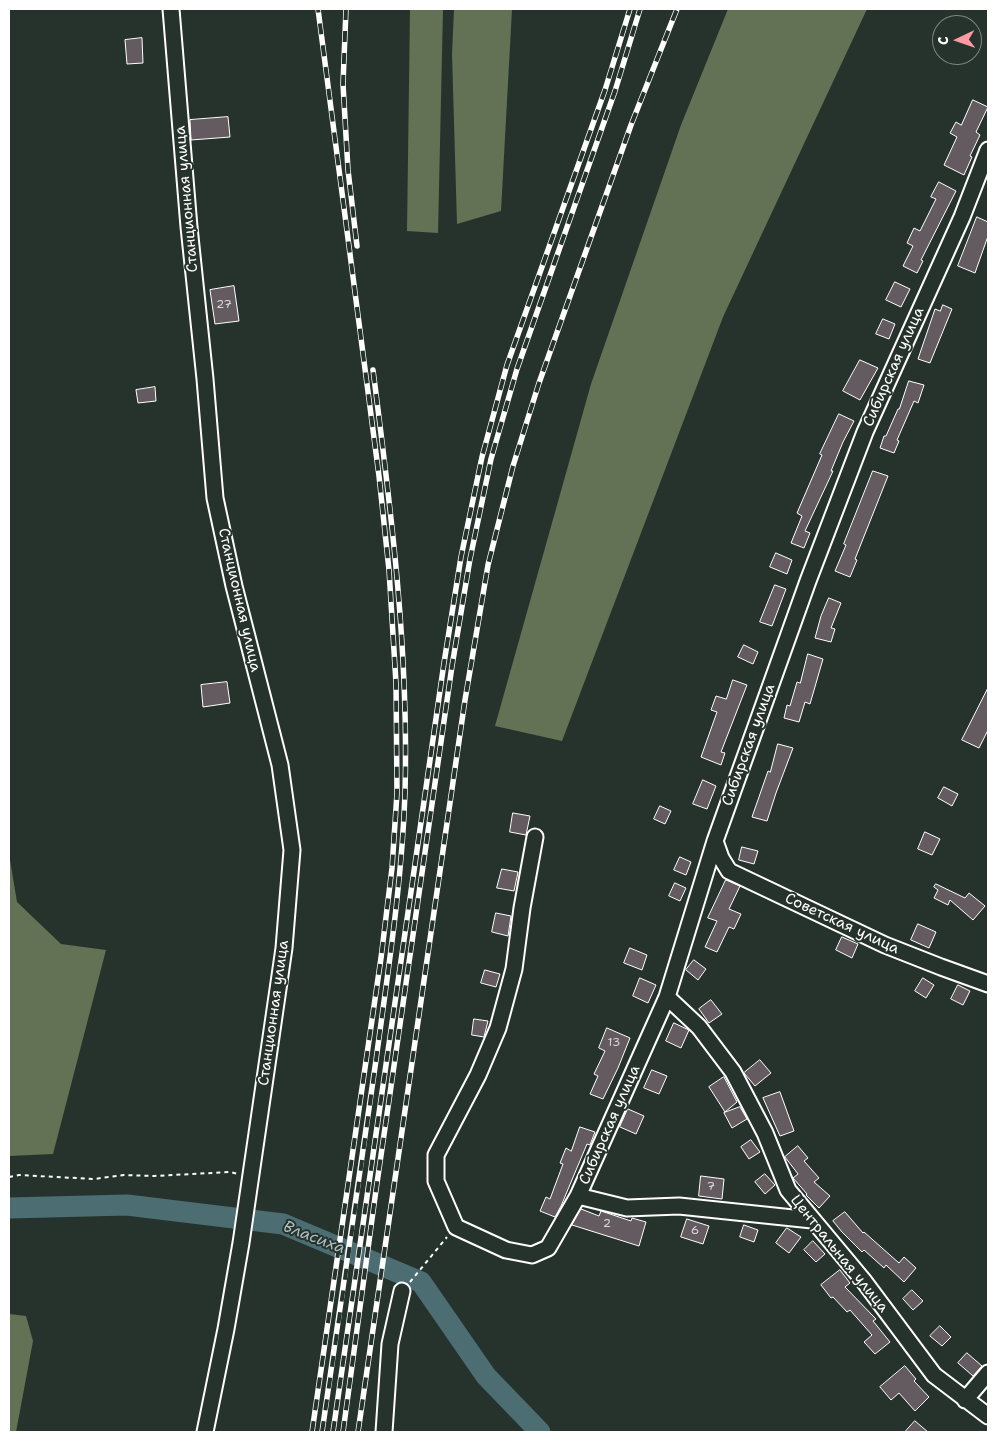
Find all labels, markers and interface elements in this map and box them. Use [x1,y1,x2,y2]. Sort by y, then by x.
north arrow [932,15,982,65]
text: С [934,36,952,46]
street label: Станционная улица [172,125,202,273]
house number: 27 [216,298,232,312]
street label: Сибирская улица [860,305,928,429]
street label: Станционная улица [214,526,264,674]
street label: Сибирская улица [719,681,779,809]
street label: Советская улица [782,890,902,958]
street label: Станционная улица [255,939,293,1087]
house number: 13 [608,1036,620,1050]
street label: Сибирская улица [576,1063,644,1187]
house number: 7 [707,1180,715,1194]
street label: Центральная улица [786,1192,892,1316]
water label: Власиха [280,1217,348,1259]
house number: 2 [603,1217,611,1231]
house number: 6 [691,1224,699,1238]

